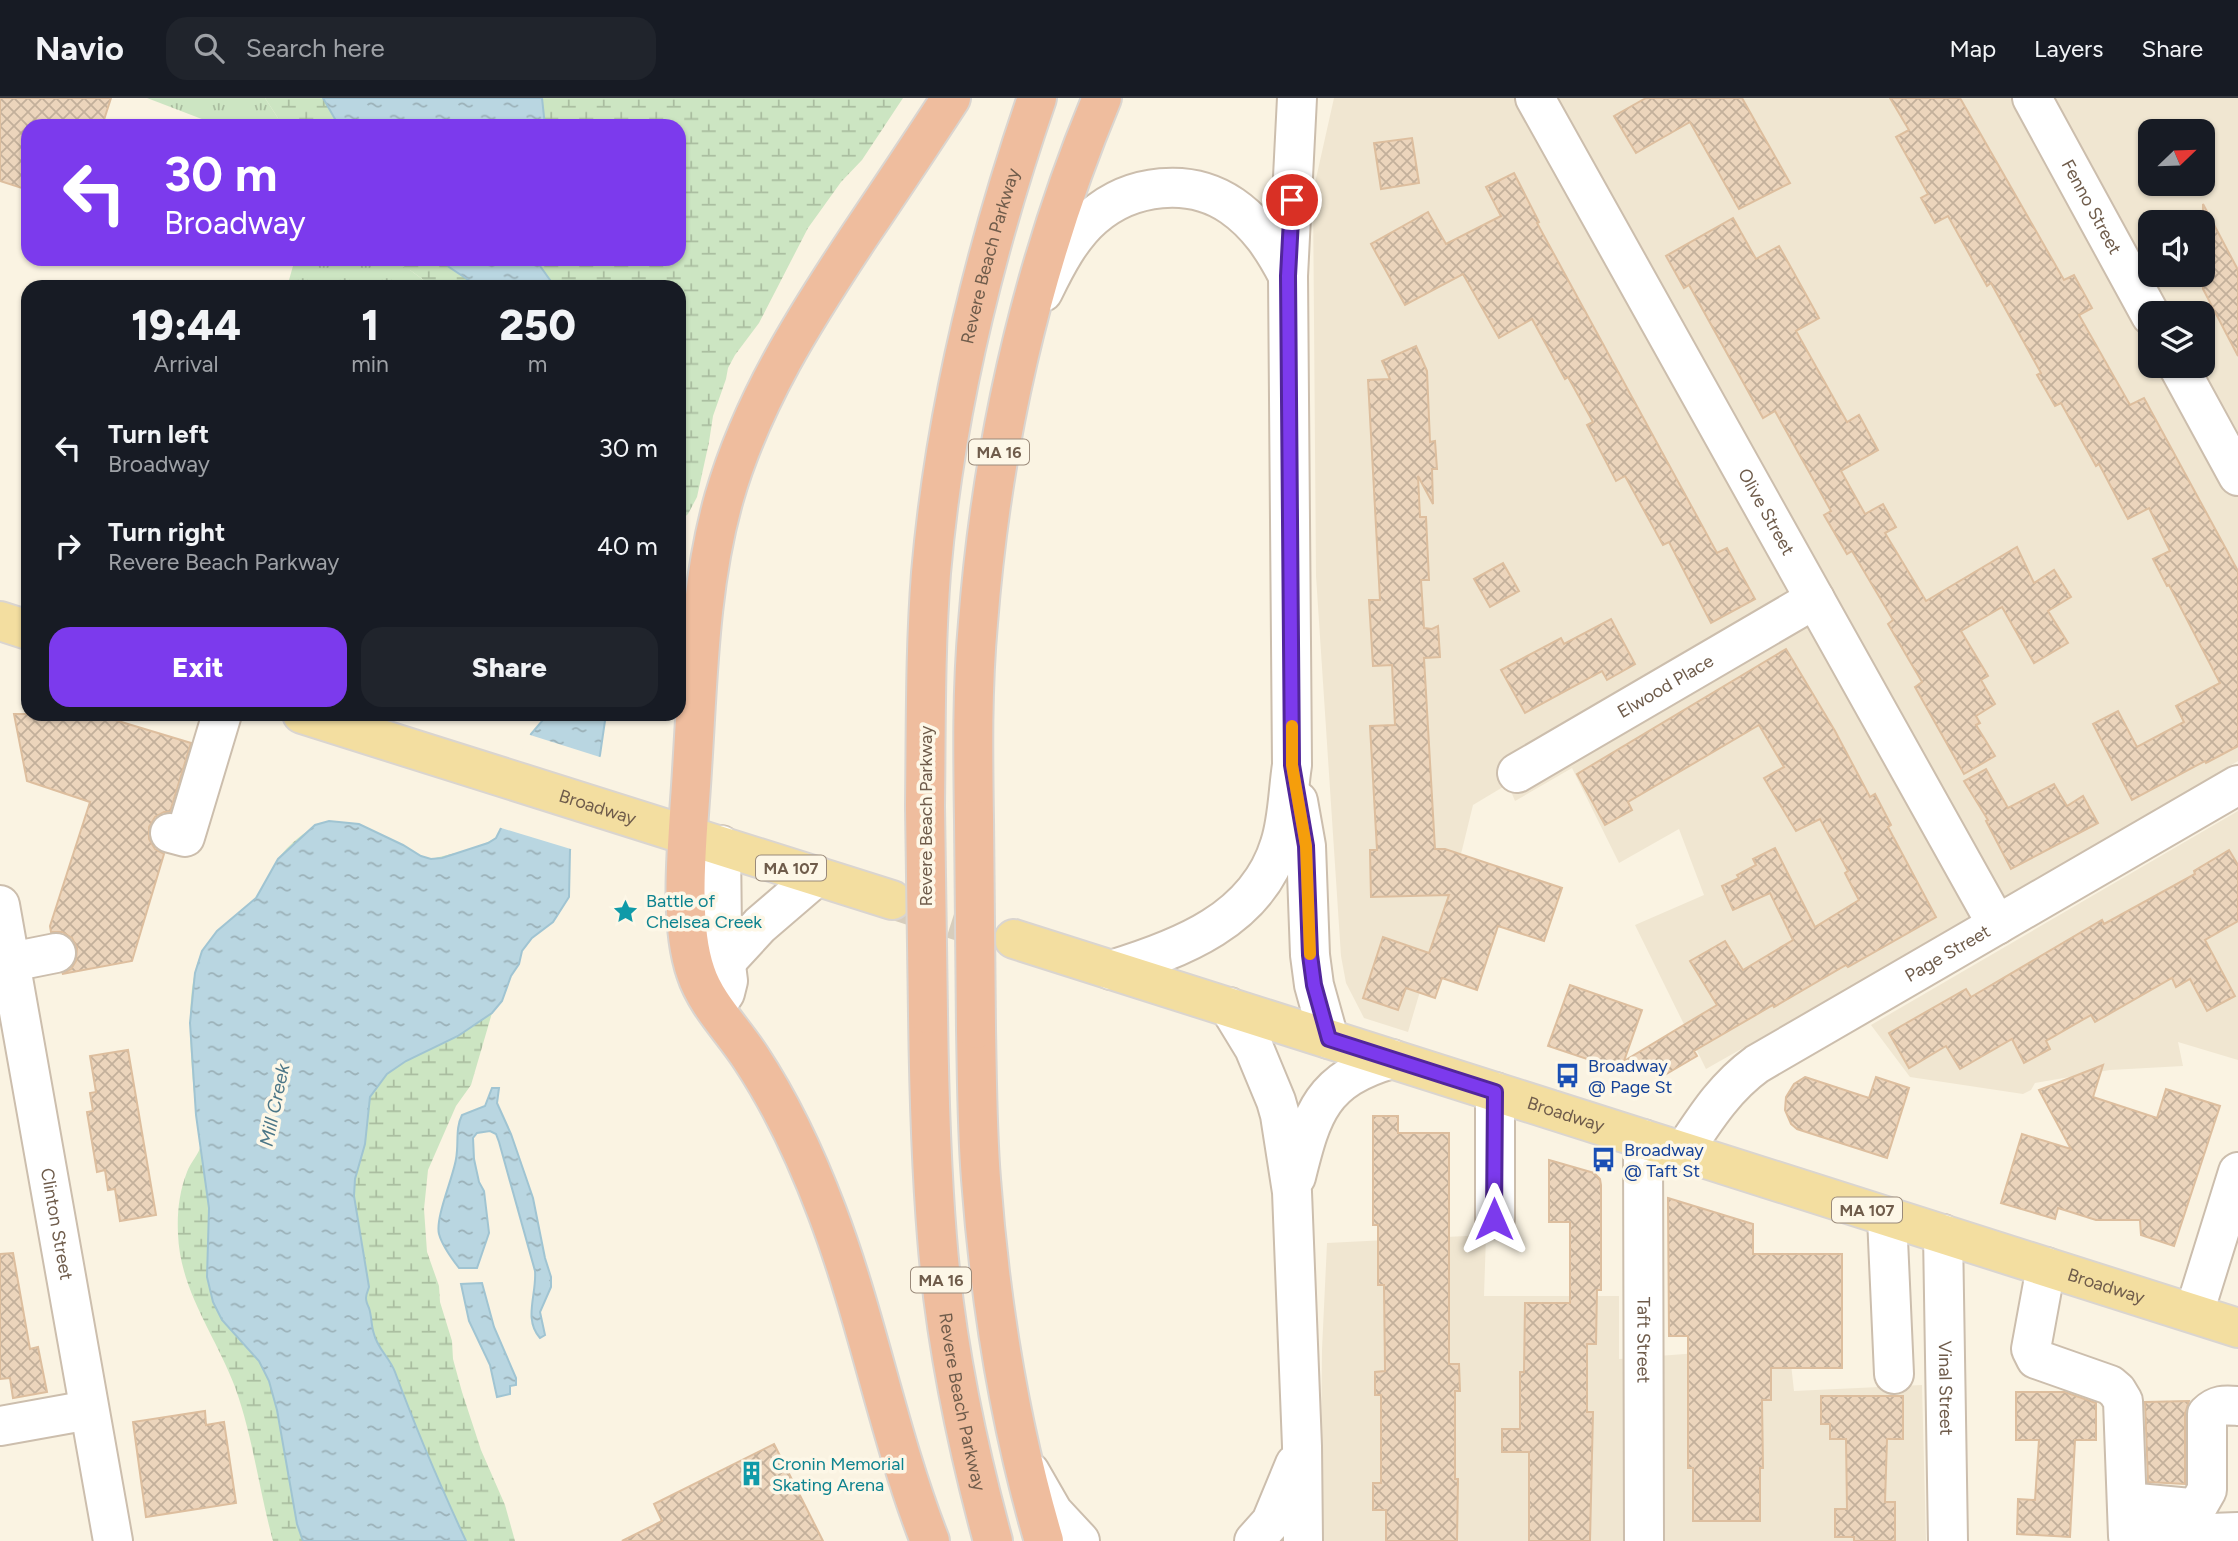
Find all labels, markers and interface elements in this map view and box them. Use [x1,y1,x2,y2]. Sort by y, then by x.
search box [166,17,656,80]
text: Navio [35,29,124,68]
icon: search [190,29,228,67]
text: Search here [246,32,385,64]
text: Map [1949,34,1996,63]
text: Layers [2034,34,2103,63]
text: Share [2141,34,2203,63]
north arrow [2138,119,2216,196]
map controls [2138,119,2215,378]
text: 30 m [164,144,277,203]
icon: left [49,147,140,238]
street label: Fenno Street [2057,156,2126,258]
street label: Revere Beach Parkway [956,165,1024,346]
pin [1262,170,1322,230]
icon: arrive [1273,181,1311,219]
text: Broadway [164,204,306,242]
button: sound [2138,210,2215,287]
text: 19:44 [131,300,241,351]
text: 1 [361,300,379,351]
text: 250 [499,300,576,351]
button: layers [2138,301,2215,378]
text: Arrival [154,350,219,378]
text: min [351,350,389,378]
text: m [528,350,547,378]
text: Turn left [108,418,209,450]
icon: left [49,429,87,467]
text: 30 m [599,432,658,464]
road number: MA 16 [969,440,1029,464]
text: Broadway [108,450,210,478]
street label: Olive Street [1733,465,1799,559]
text: Turn right [108,516,225,548]
icon: right [49,527,87,565]
text: 40 m [597,530,658,562]
text: Revere Beach Parkway [108,548,339,576]
button: Exit [49,627,347,707]
button: Share [361,627,658,707]
street label: Elwood Place [1614,650,1718,723]
street label: Revere Beach Parkway [915,725,937,907]
street label: Broadway [556,785,639,830]
road number: MA 107 [756,856,826,880]
place label: Battle of Chelsea Creek [646,890,762,933]
place icon: Battle of Chelsea Creek [612,897,640,925]
street label: Page Street [1901,920,1994,987]
place label: Broadway @ Page St [1588,1055,1673,1098]
water label: Mill Creek [255,1061,295,1148]
bus stop icon: Broadway @ Page St [1554,1062,1582,1090]
street label: Broadway [1524,1092,1608,1137]
place label: Broadway @ Taft St [1624,1139,1704,1182]
bus stop icon: Broadway @ Taft St [1590,1146,1618,1174]
street label: Clinton Street [36,1166,77,1282]
position arrow [1457,1182,1531,1256]
road number: MA 107 [1832,1198,1902,1222]
street label: Broadway [2065,1264,2148,1309]
road number: MA 16 [911,1268,971,1292]
street label: Taft Street [1632,1297,1655,1383]
street label: Revere Beach Parkway [934,1311,991,1494]
street label: Vinal Street [1934,1340,1957,1436]
place label: Cronin Memorial Skating Arena [772,1453,904,1496]
building icon: Cronin Memorial Skating Arena [738,1460,766,1488]

